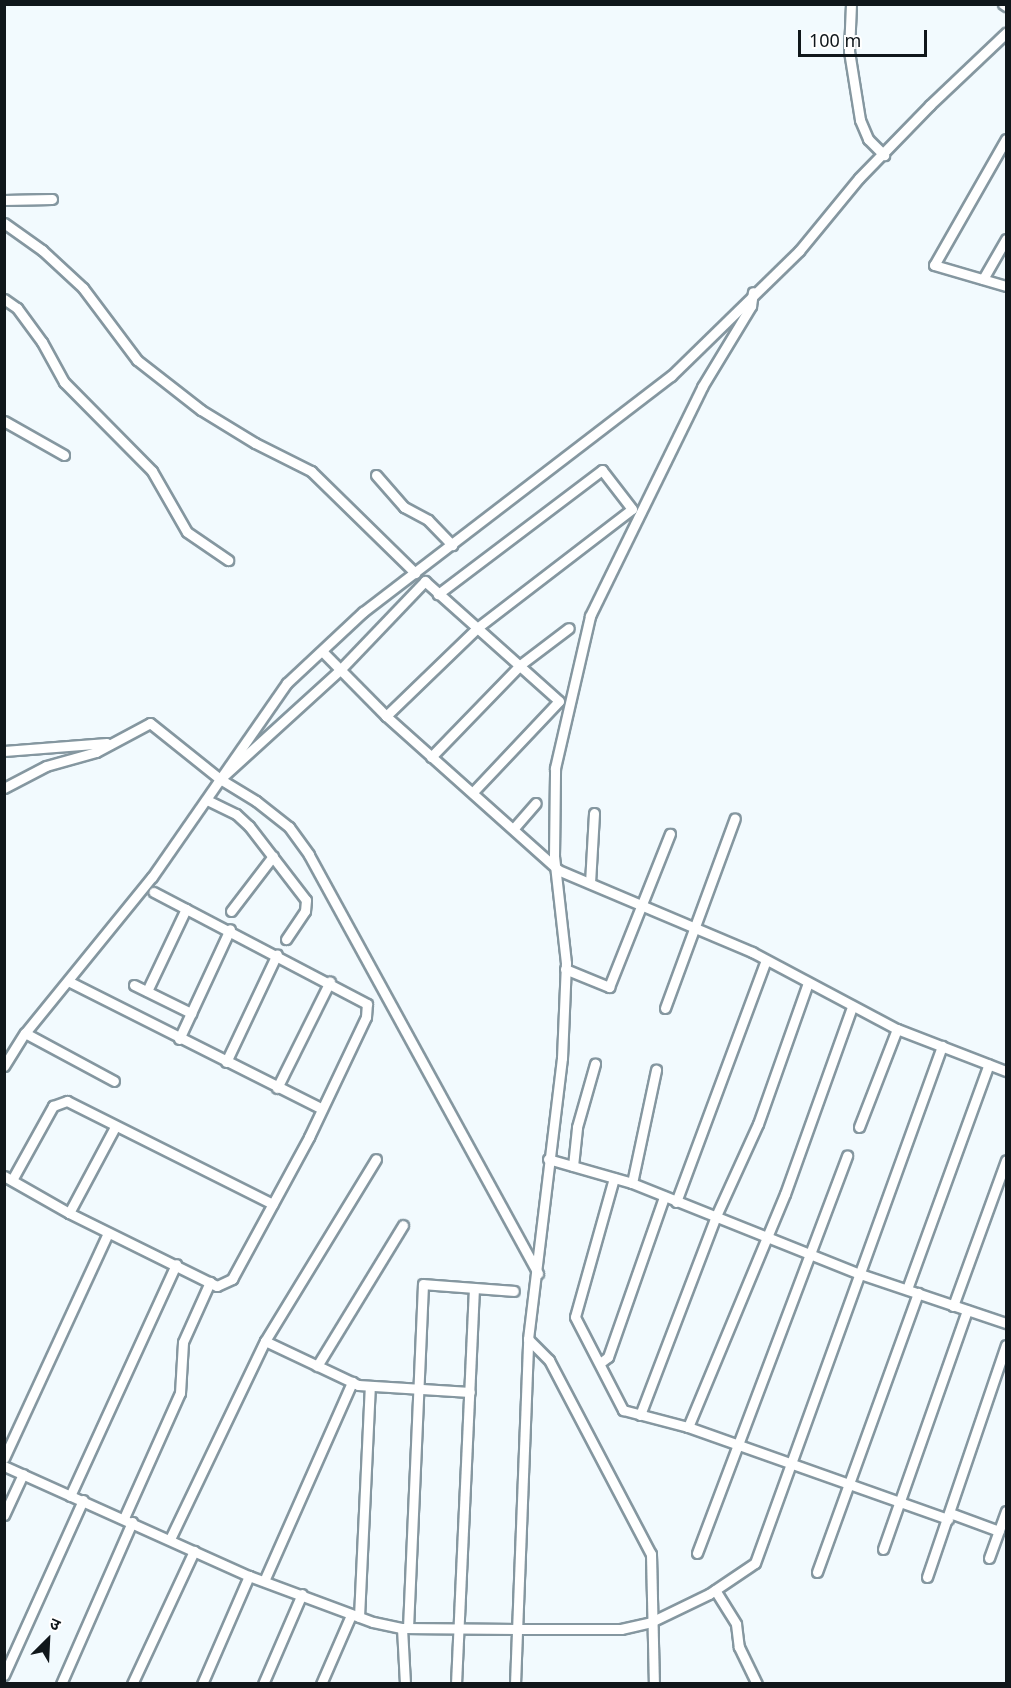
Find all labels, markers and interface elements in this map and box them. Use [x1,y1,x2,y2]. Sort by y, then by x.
scale bar [801,18,930,56]
text: 100 m [809,28,861,52]
north arrow [18,1610,78,1670]
text: उ [47,1612,64,1636]

